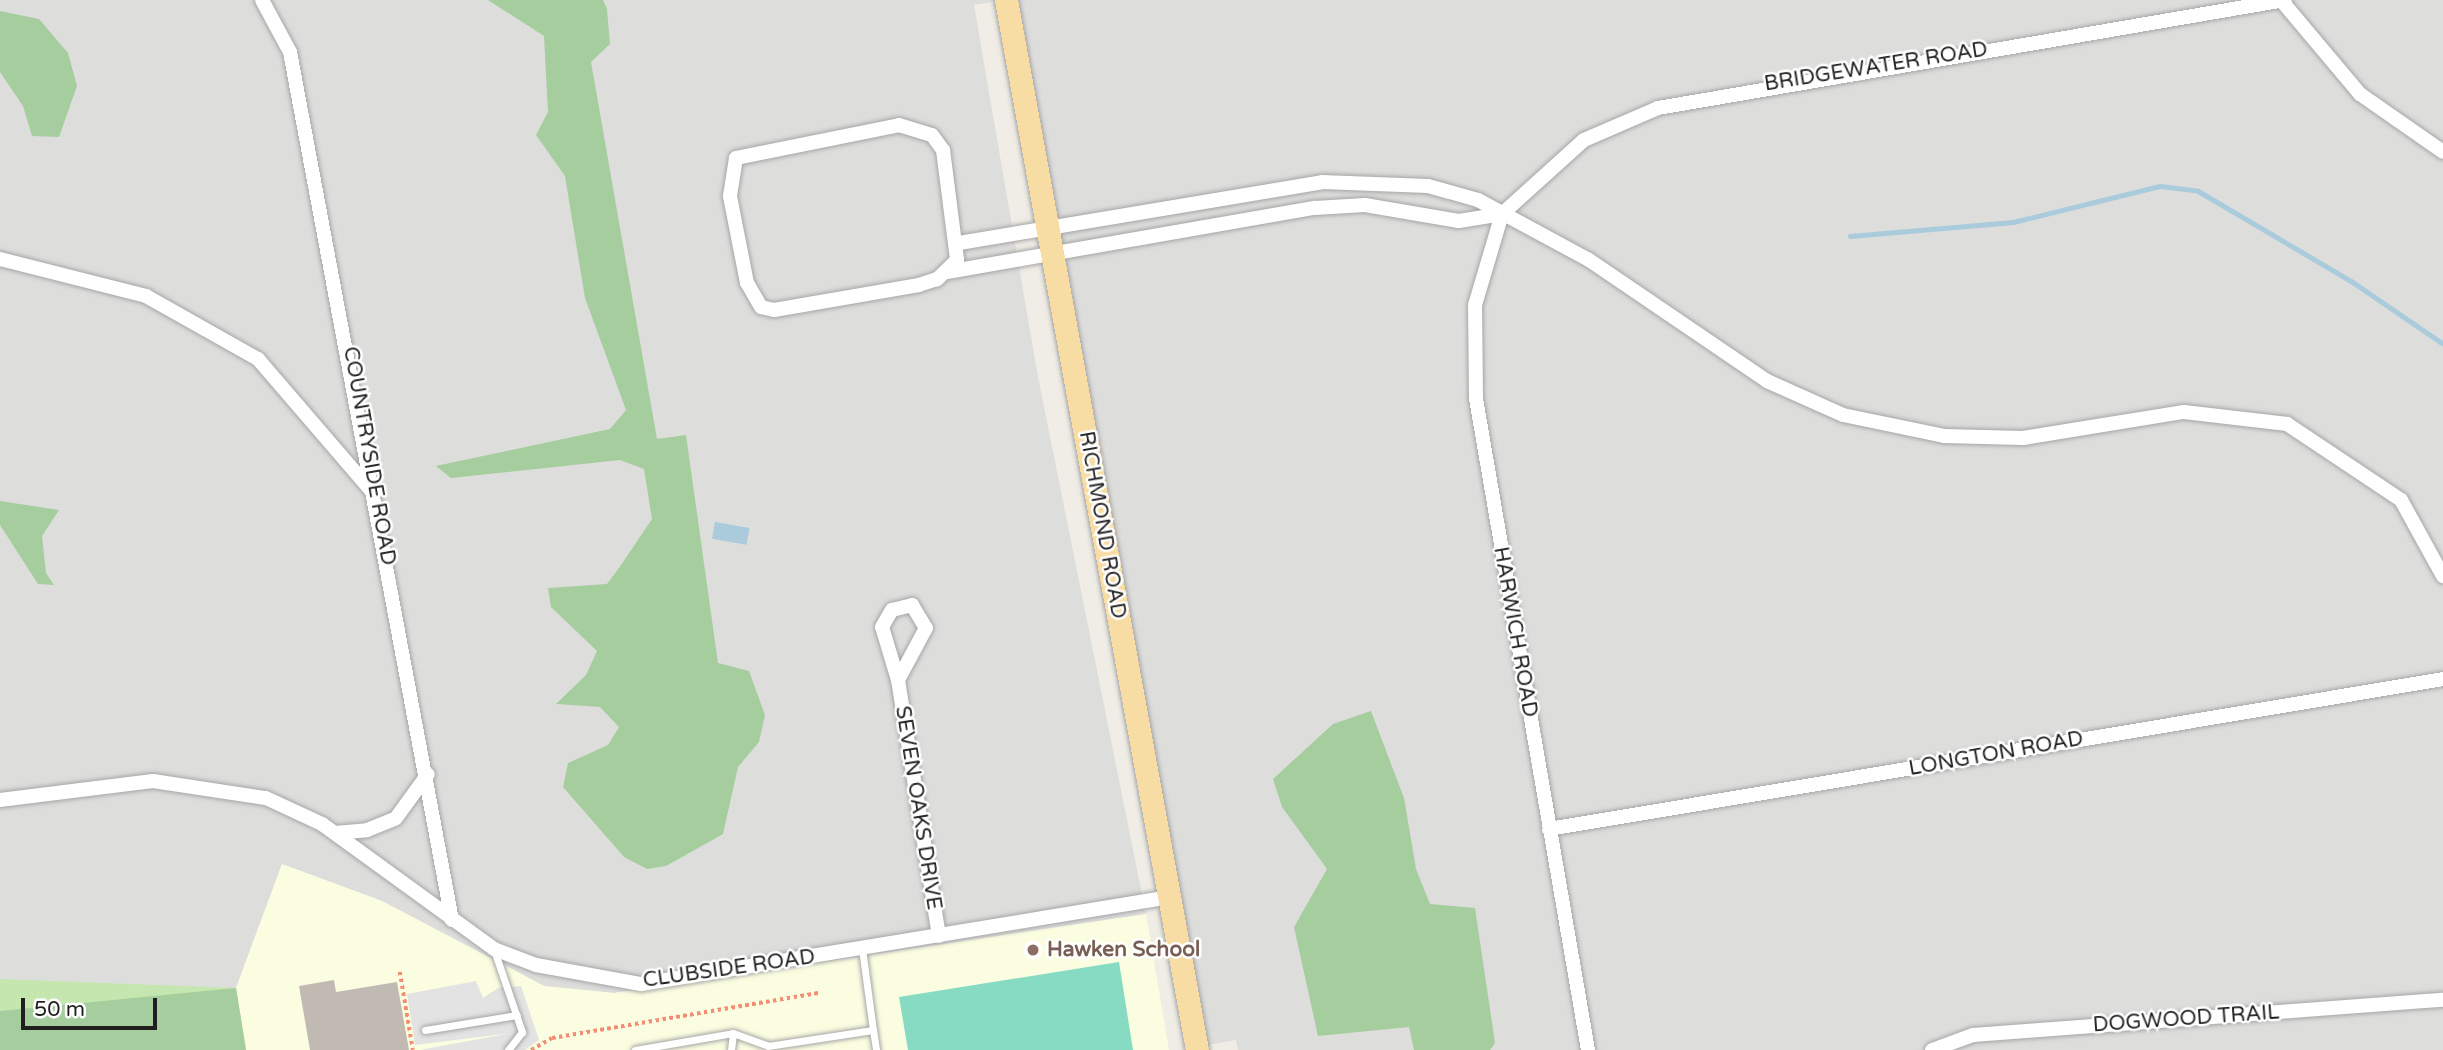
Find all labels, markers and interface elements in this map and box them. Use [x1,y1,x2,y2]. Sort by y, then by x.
street label: BRIDGEWATER ROAD [1762,37,1990,97]
street label: COUNTRYSIDE ROAD [337,345,401,567]
street label: RICHMOND ROAD [1073,429,1131,621]
street label: HARWICH ROAD [1488,545,1542,719]
street label: SEVEN OAKS DRIVE [889,704,947,912]
street label: LONGTON ROAD [1907,726,2085,782]
place label: Hawken School [1047,937,1200,963]
marker: Hawken School [1025,942,1041,958]
street label: CLUBSIDE ROAD [641,944,817,994]
scale bar [24,984,161,1028]
text: 50 m [34,997,85,1022]
street label: DOGWOOD TRAIL [2092,1000,2280,1038]

